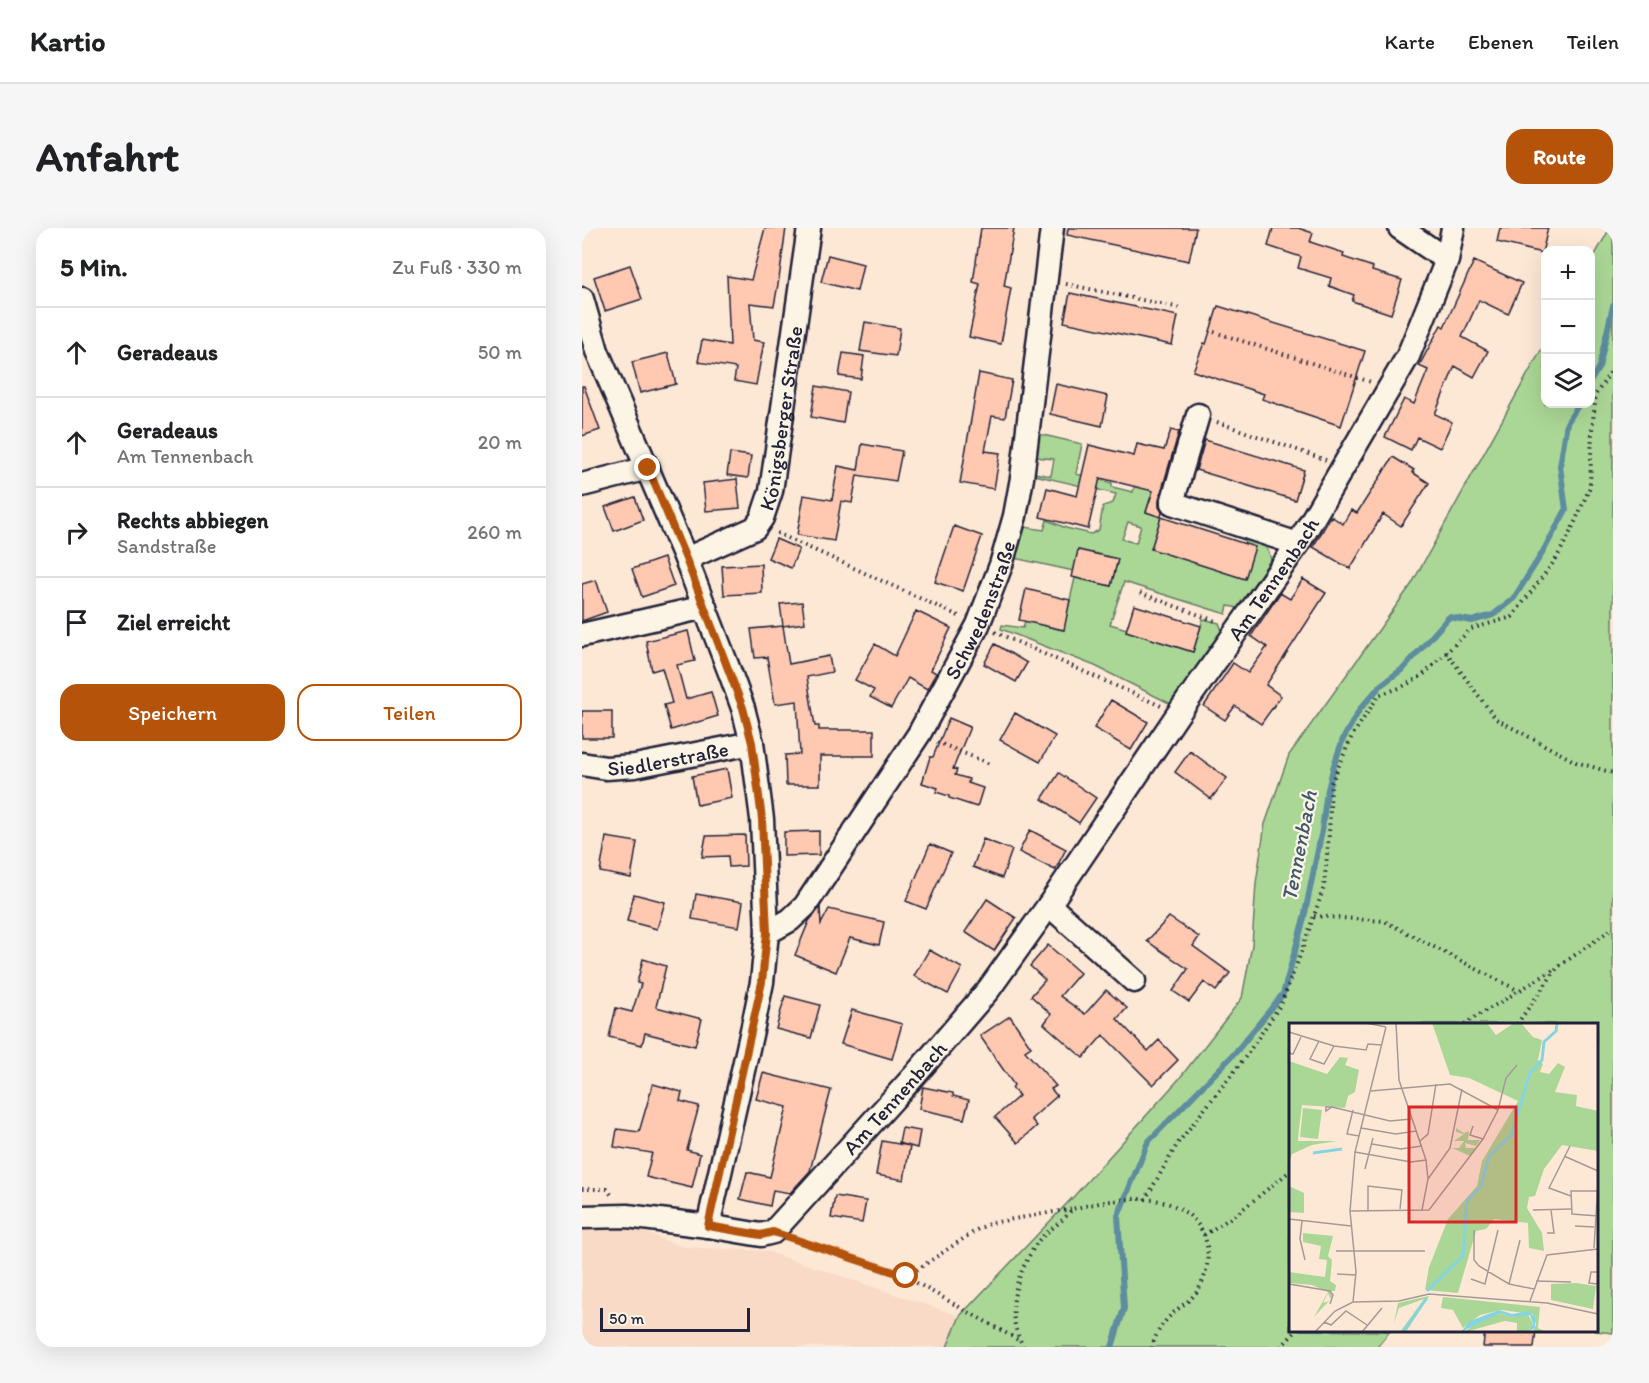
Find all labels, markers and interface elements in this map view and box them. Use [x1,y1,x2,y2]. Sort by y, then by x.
text: Kartio [30,24,105,58]
text: Karte [1385,29,1435,54]
text: Ebenen [1468,29,1534,54]
text: Teilen [1567,29,1619,54]
button: Route [1506,129,1613,184]
text: Anfahrt [36,131,179,182]
map controls [1541,246,1595,408]
button: + [1541,246,1595,300]
text: 5 Min. [60,251,128,283]
text: Zu Fuß · 330 m [392,255,522,279]
button: − [1541,300,1595,354]
street label: Königsberger Straße [753,324,807,513]
icon: ahead [60,336,93,369]
text: Geradeaus [117,339,218,366]
text: 50 m [478,340,522,364]
button: layers [1541,354,1595,408]
text: Geradeaus [117,417,218,444]
icon: ahead [60,426,93,459]
text: 20 m [478,430,522,454]
text: Am Tennenbach [117,444,254,468]
route end [634,454,660,480]
text: Rechts abbiegen [117,507,269,534]
street label: Am Tennenbach [1222,512,1324,645]
icon: right [60,516,93,549]
text: 260 m [467,520,522,544]
text: Sandstraße [117,534,216,558]
street label: Schwedenstraße [939,538,1020,683]
icon: arrive [60,606,93,639]
text: Ziel erreicht [117,609,230,636]
button: Speichern [60,684,285,741]
button: Teilen [297,684,522,741]
street label: Siedlerstraße [607,735,731,780]
water label: Tennenbach [1275,788,1323,904]
inset map [1289,1023,1598,1332]
street label: Am Tennenbach [837,1035,952,1159]
route start [892,1262,918,1288]
scale bar [600,1305,750,1332]
text: 50 m [609,1309,644,1328]

